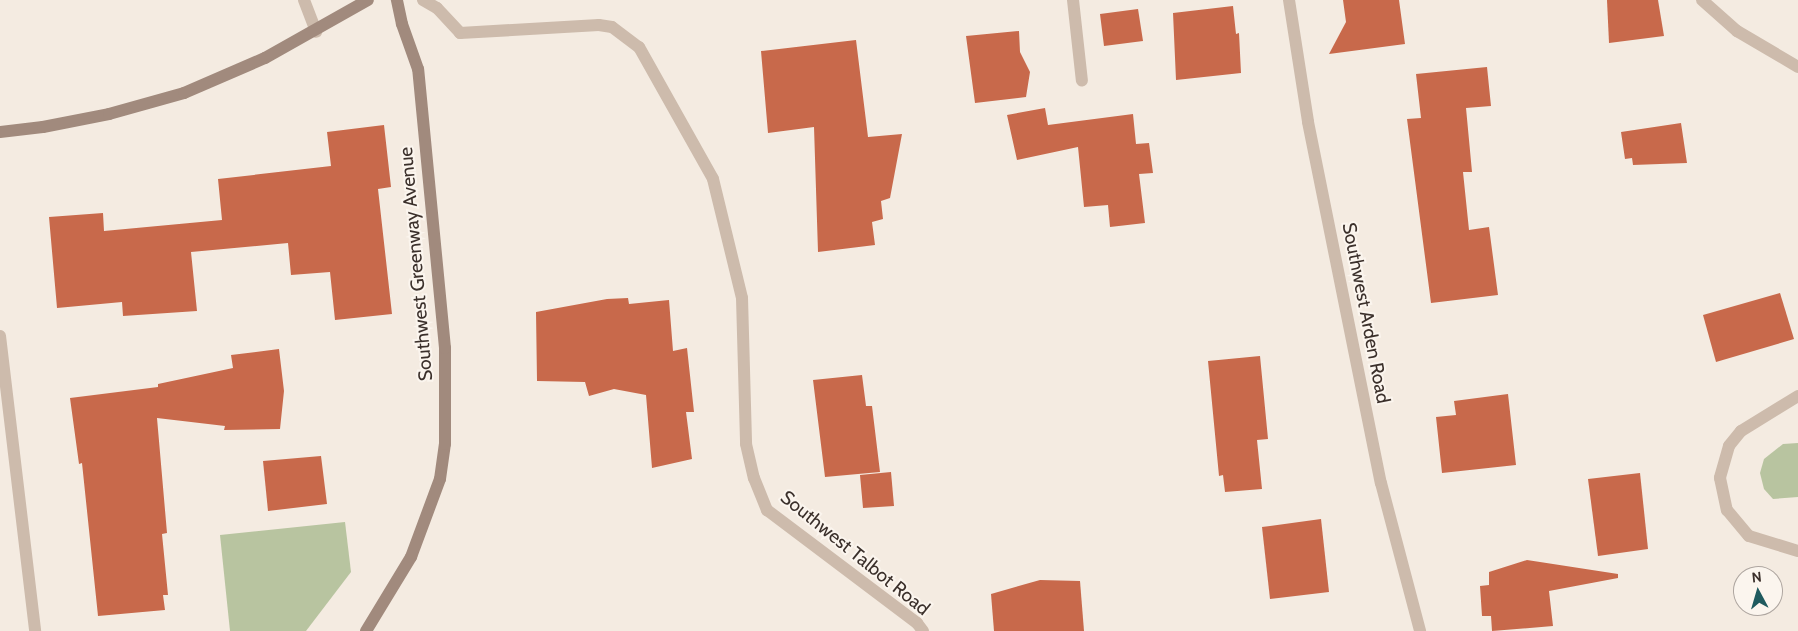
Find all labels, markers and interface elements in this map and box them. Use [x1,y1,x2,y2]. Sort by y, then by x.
street label: Southwest Greenway Avenue [394,146,438,382]
street label: Southwest Arden Road [1337,221,1395,405]
street label: Southwest Talbot Road [776,486,934,620]
north arrow [1733,566,1783,616]
text: N [1751,568,1762,587]

